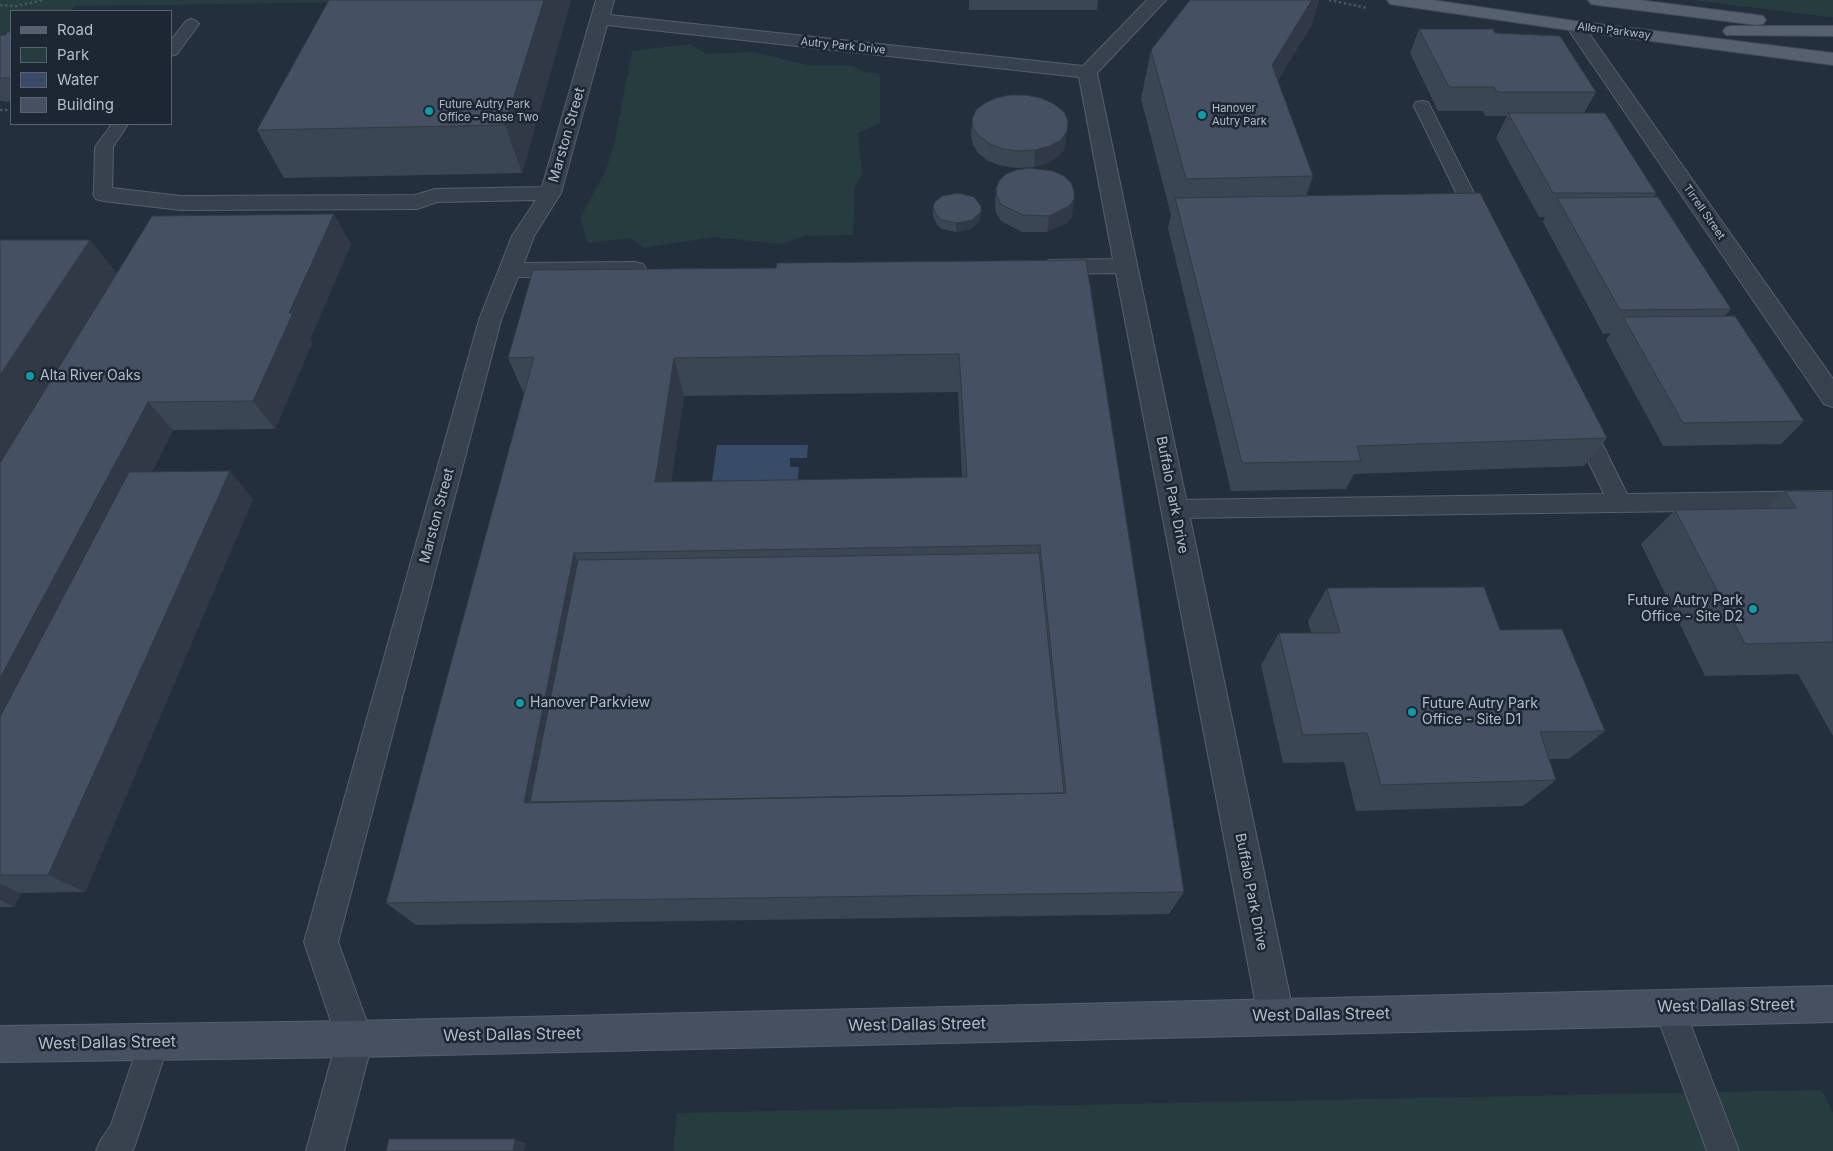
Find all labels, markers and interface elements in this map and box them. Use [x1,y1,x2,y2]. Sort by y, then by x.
legend [10,10,172,125]
text: Road [57,20,93,39]
street label: Allen Parkway [1577,20,1651,42]
street label: Autry Park Drive [800,35,886,57]
text: Park [57,45,89,64]
text: Water [57,70,99,89]
street label: Marston Street [545,86,589,184]
text: Building [57,95,114,114]
place label: Future Autry Park Office - Phase Two [439,98,539,124]
place label: Hanover Autry Park [1212,102,1267,128]
marker: Future Autry Park Office - Phase Two [423,105,435,117]
marker: Hanover Autry Park [1196,109,1208,121]
street label: Tirrell Street [1680,182,1728,242]
place label: Alta River Oaks [40,368,141,384]
marker: Alta River Oaks [24,370,36,382]
street label: Buffalo Park Drive [1152,435,1192,555]
street label: Marston Street [416,467,458,565]
place label: Future Autry Park Office - Site D2 [1627,593,1743,626]
marker: Future Autry Park Office - Site D2 [1747,603,1759,615]
place label: Hanover Parkview [530,695,650,711]
place label: Future Autry Park Office - Site D1 [1422,696,1538,729]
marker: Hanover Parkview [514,697,526,709]
marker: Future Autry Park Office - Site D1 [1406,706,1418,718]
street label: Buffalo Park Drive [1231,832,1271,952]
street label: West Dallas Street [1657,995,1795,1017]
street label: West Dallas Street [1252,1004,1390,1026]
street label: West Dallas Street [848,1014,986,1036]
street label: West Dallas Street [443,1024,581,1046]
street label: West Dallas Street [38,1032,176,1054]

